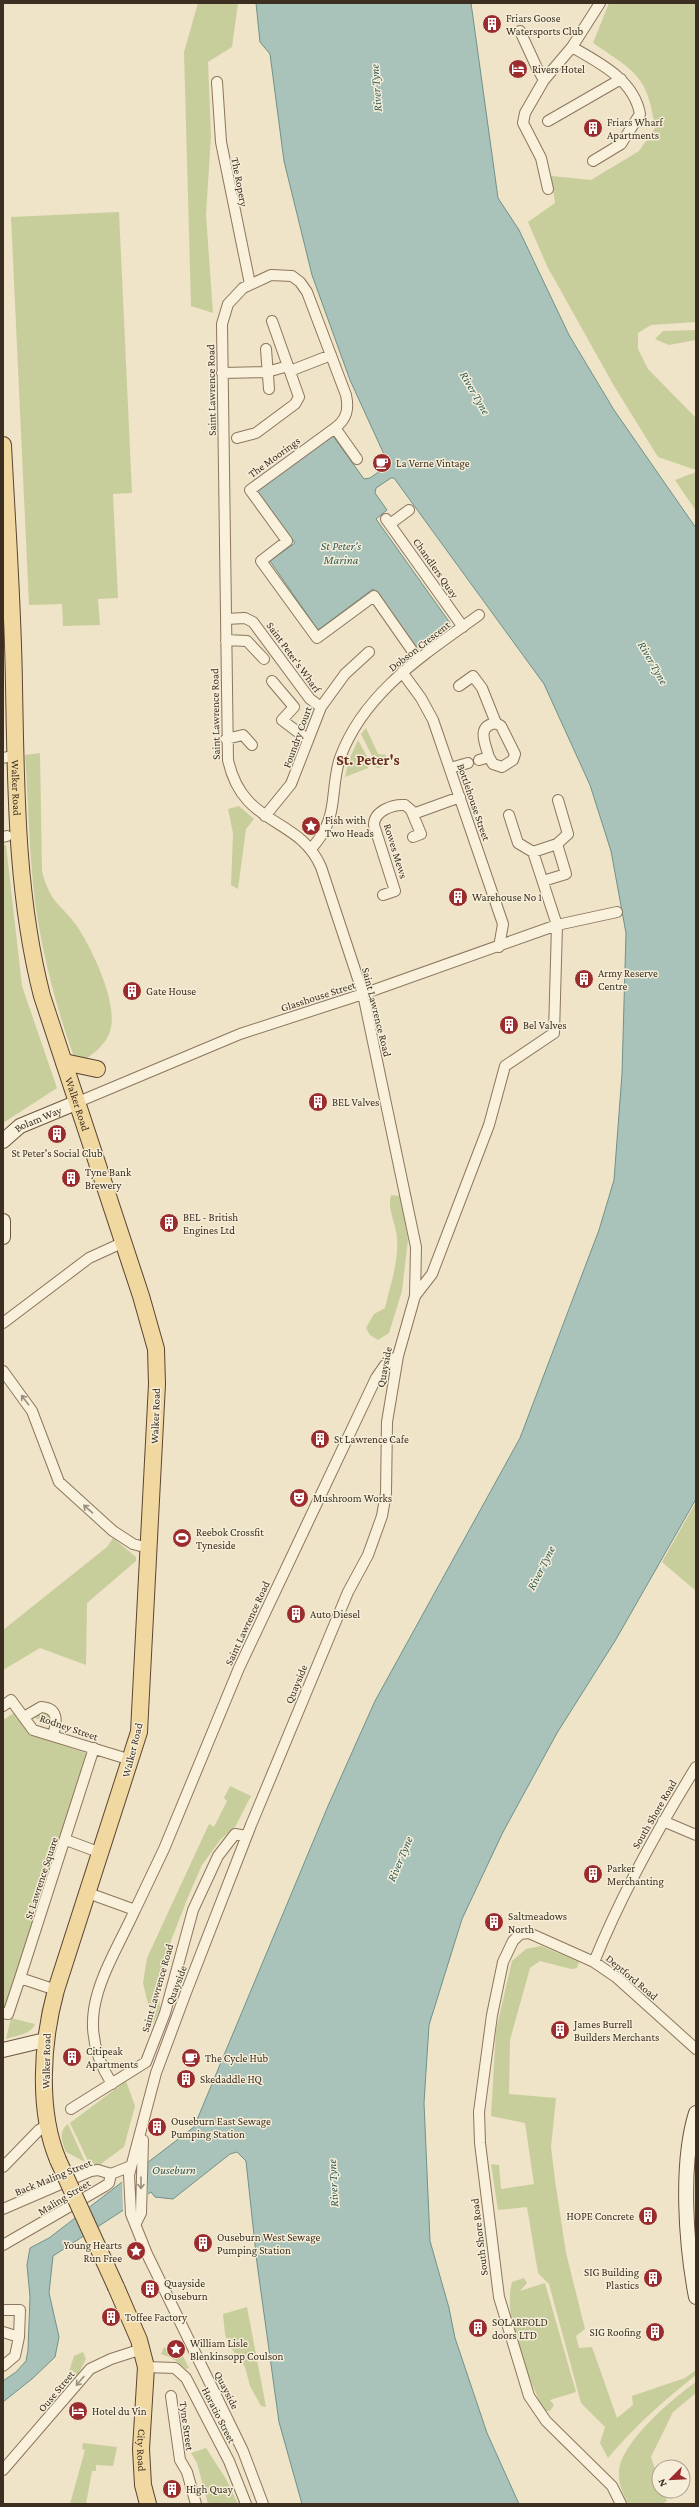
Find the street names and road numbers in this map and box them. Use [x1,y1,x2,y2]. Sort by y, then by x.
street label: The Ropery [228,156,251,209]
street label: Saint Lawrence Road [204,344,218,436]
street label: The Moorings [246,434,303,481]
street label: Chandlers Quay [410,536,462,602]
street label: Dobson Crescent [386,618,452,674]
street label: Saint Peter's Wharf [264,619,324,695]
street label: Saint Lawrence Road [208,668,222,760]
street label: Foundry Court [280,704,315,770]
street label: Walker Road [9,760,23,816]
street label: Bottlehouse Street [455,762,493,842]
street label: Rowes Mews [382,822,410,880]
street label: Saint Lawrence Road [360,966,394,1058]
street label: Glasshouse Street [279,978,357,1014]
street label: Walker Road [63,1076,92,1133]
street label: Bolam Way [12,1103,65,1134]
street label: Quayside [374,1346,395,1388]
street label: Walker Road [148,1388,162,1444]
street label: Saint Lawrence Road [222,1579,272,1667]
street label: Quayside [282,1663,311,1706]
street label: Rodney Street [38,1711,100,1744]
street label: Walker Road [119,1721,145,1779]
street label: South Shore Road [629,1777,679,1851]
street label: St Lawrence Square [22,1835,61,1921]
street label: Saint Lawrence Road [139,1942,175,2034]
street label: Deptford Road [603,1952,661,2003]
street label: Quayside [163,1964,190,2007]
street label: Walker Road [40,2033,52,2089]
street label: Back Maling Street [13,2156,93,2198]
street label: Maling Street [35,2176,93,2218]
street label: South Shore Road [468,2198,490,2276]
street label: Ouse Street [35,2368,77,2414]
street label: Quayside [211,2369,242,2412]
street label: Horatio Street [200,2385,238,2445]
street label: Tyne Street [177,2401,196,2452]
street label: City Road [134,2429,148,2472]

